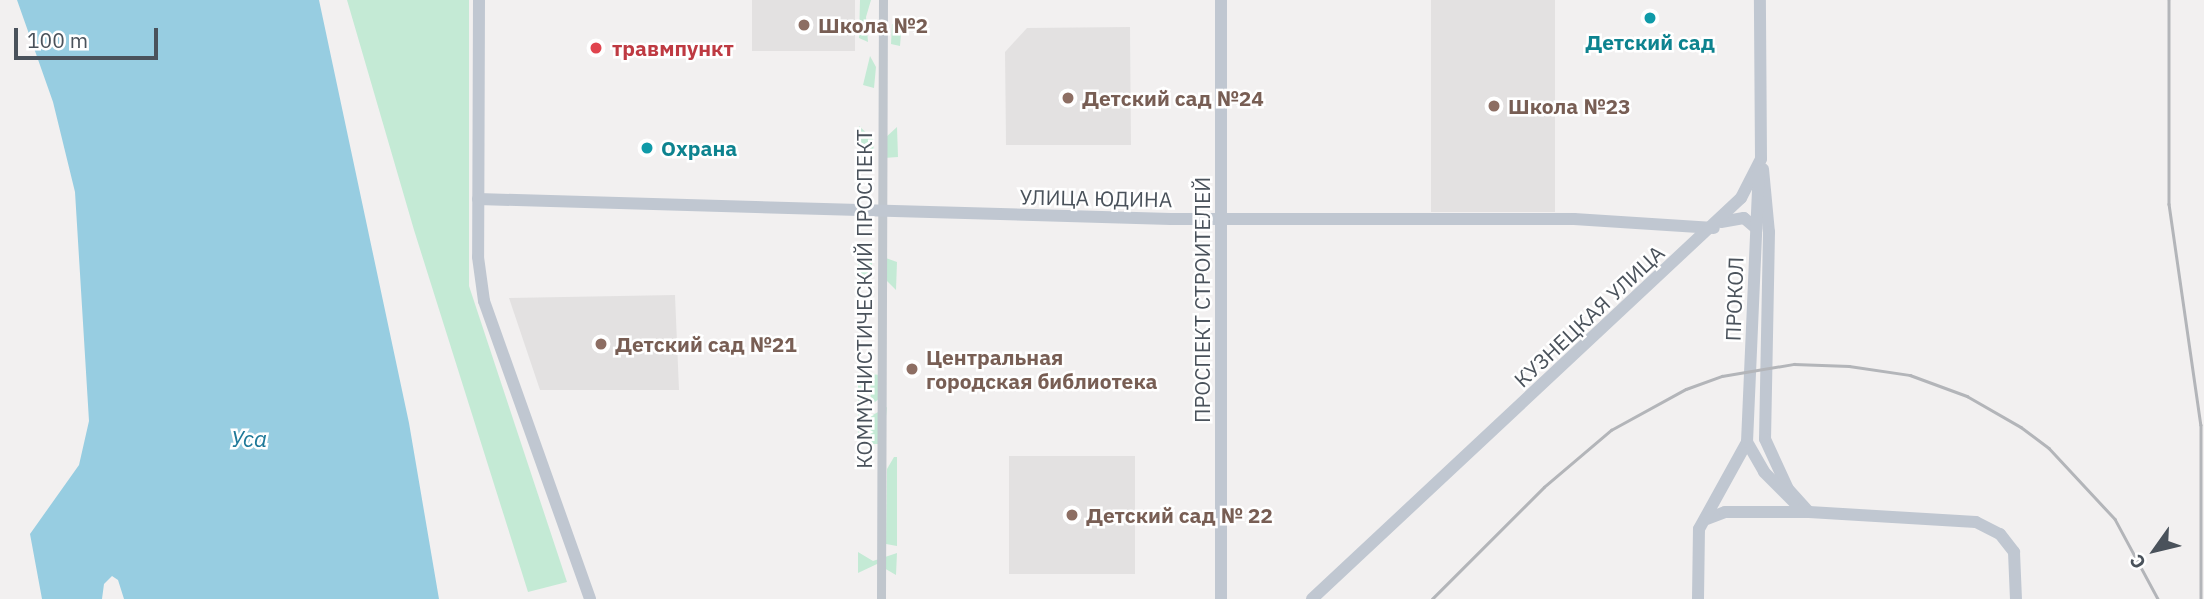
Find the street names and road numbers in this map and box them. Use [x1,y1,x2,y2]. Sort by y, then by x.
street label: КОММУНИСТИЧЕСКИЙ ПРОСПЕКТ [851,129,877,469]
street label: ПРОСПЕКТ СТРОИТЕЛЕЙ [1189,177,1215,423]
street label: УЛИЦА ЮДИНА [1020,184,1172,212]
street label: КУЗНЕЦКАЯ УЛИЦА [1509,240,1669,392]
street label: ПРОКОЛ [1720,256,1748,342]

